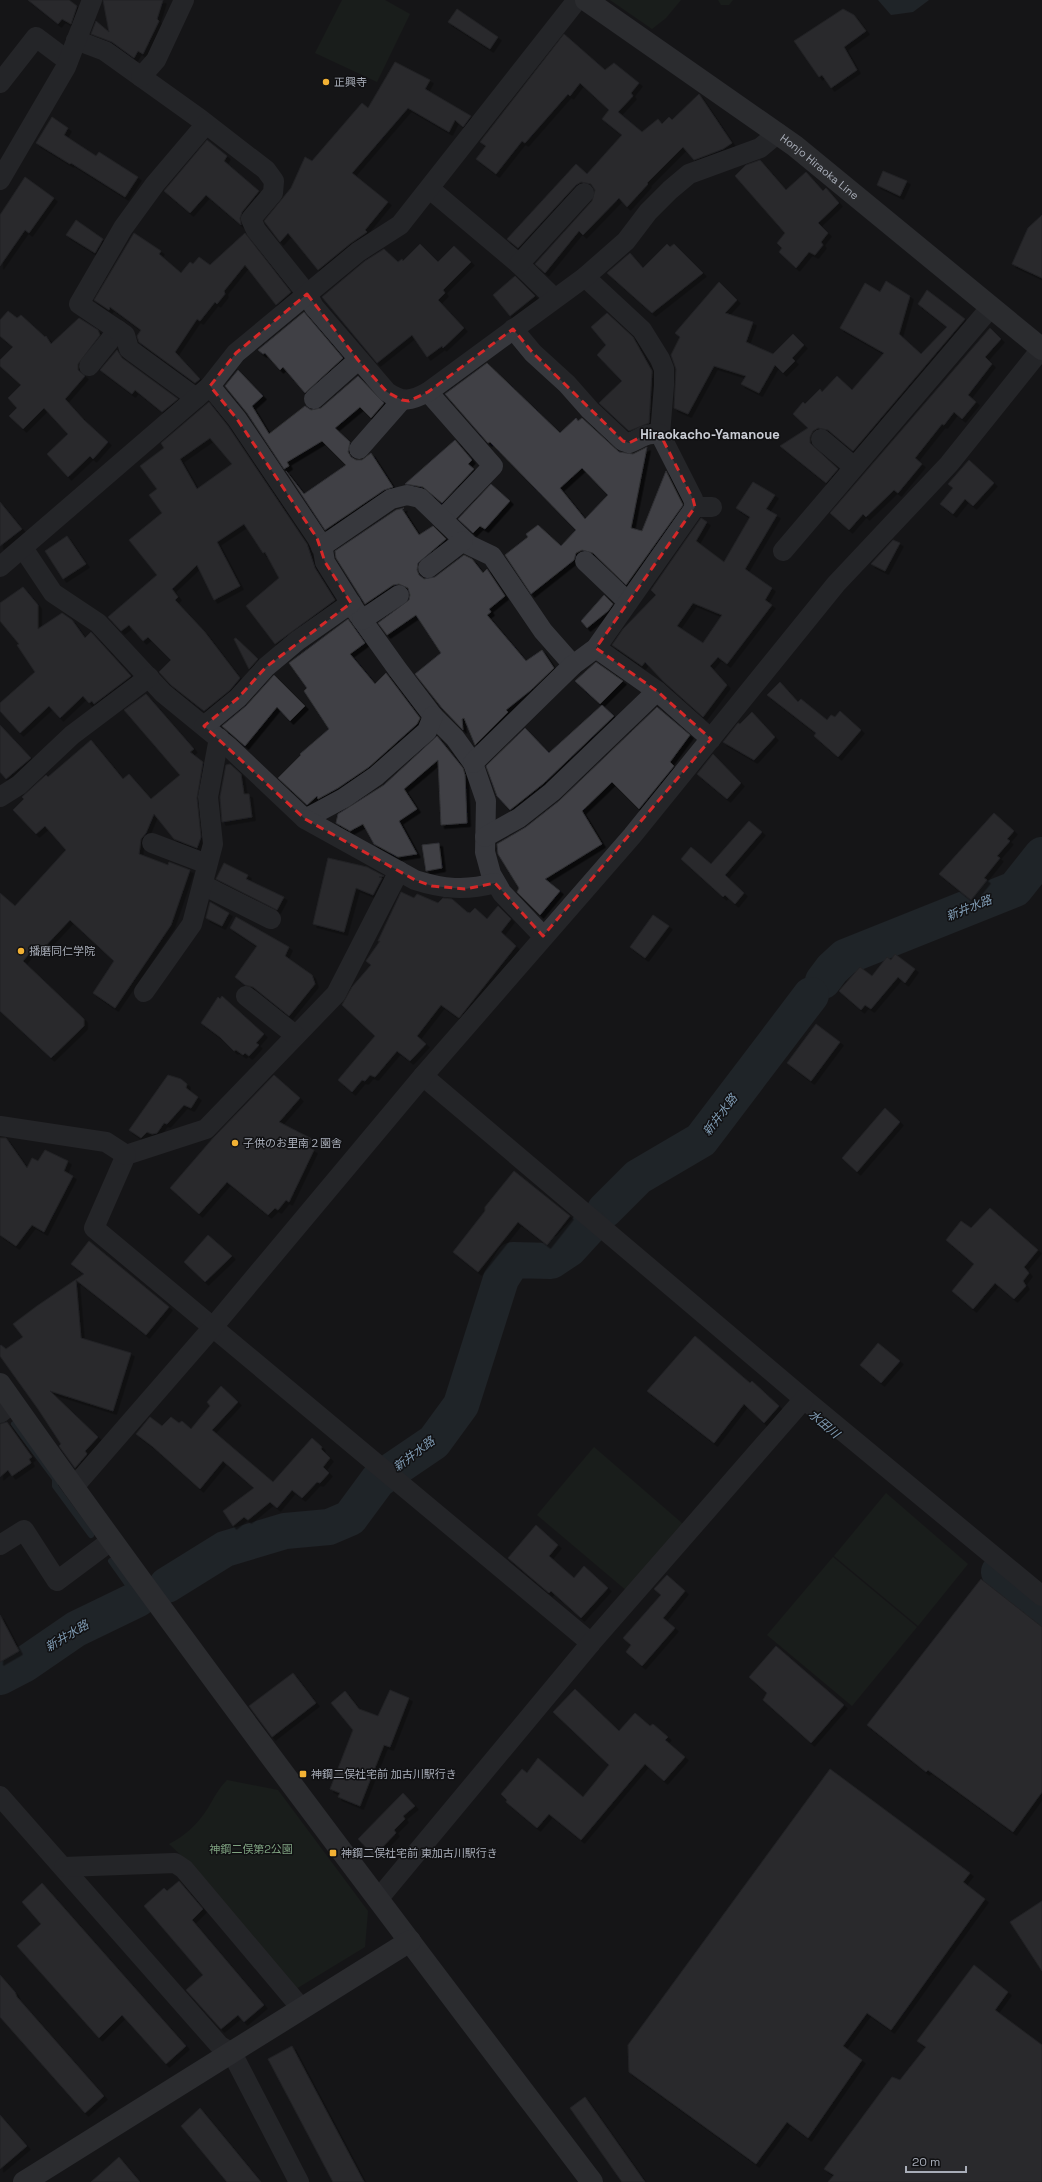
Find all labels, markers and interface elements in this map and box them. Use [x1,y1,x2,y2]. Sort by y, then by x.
place label: 正興寺 [334,75,367,89]
marker: 正興寺 [321,77,331,87]
street label: Honjo Hiraoka Line [778,131,862,203]
district label: Hiraokacho-Yamanoue [640,426,780,443]
water label: 新井水路 [944,891,995,924]
place label: 播磨同仁学院 [29,944,95,958]
marker: 播磨同仁学院 [16,946,26,956]
water label: 新井水路 [699,1090,741,1139]
place label: 子供のお里南２園舎 [243,1136,342,1150]
marker: 子供のお里南２園舎 [230,1138,240,1148]
water label: 水田川 [805,1406,844,1443]
water label: 新井水路 [390,1433,439,1475]
water label: 新井水路 [42,1616,93,1655]
place label: 神鋼二俣社宅前 加古川駅行き [311,1767,457,1781]
marker: 神鋼二俣社宅前 加古川駅行き [298,1769,308,1779]
park label: 神鋼二俣第2公園 [209,1842,293,1856]
place label: 神鋼二俣社宅前 東加古川駅行き [341,1846,498,1860]
marker: 神鋼二俣社宅前 東加古川駅行き [328,1848,338,1858]
scale bar [906,2148,966,2174]
text: 20 m [912,2154,940,2170]

